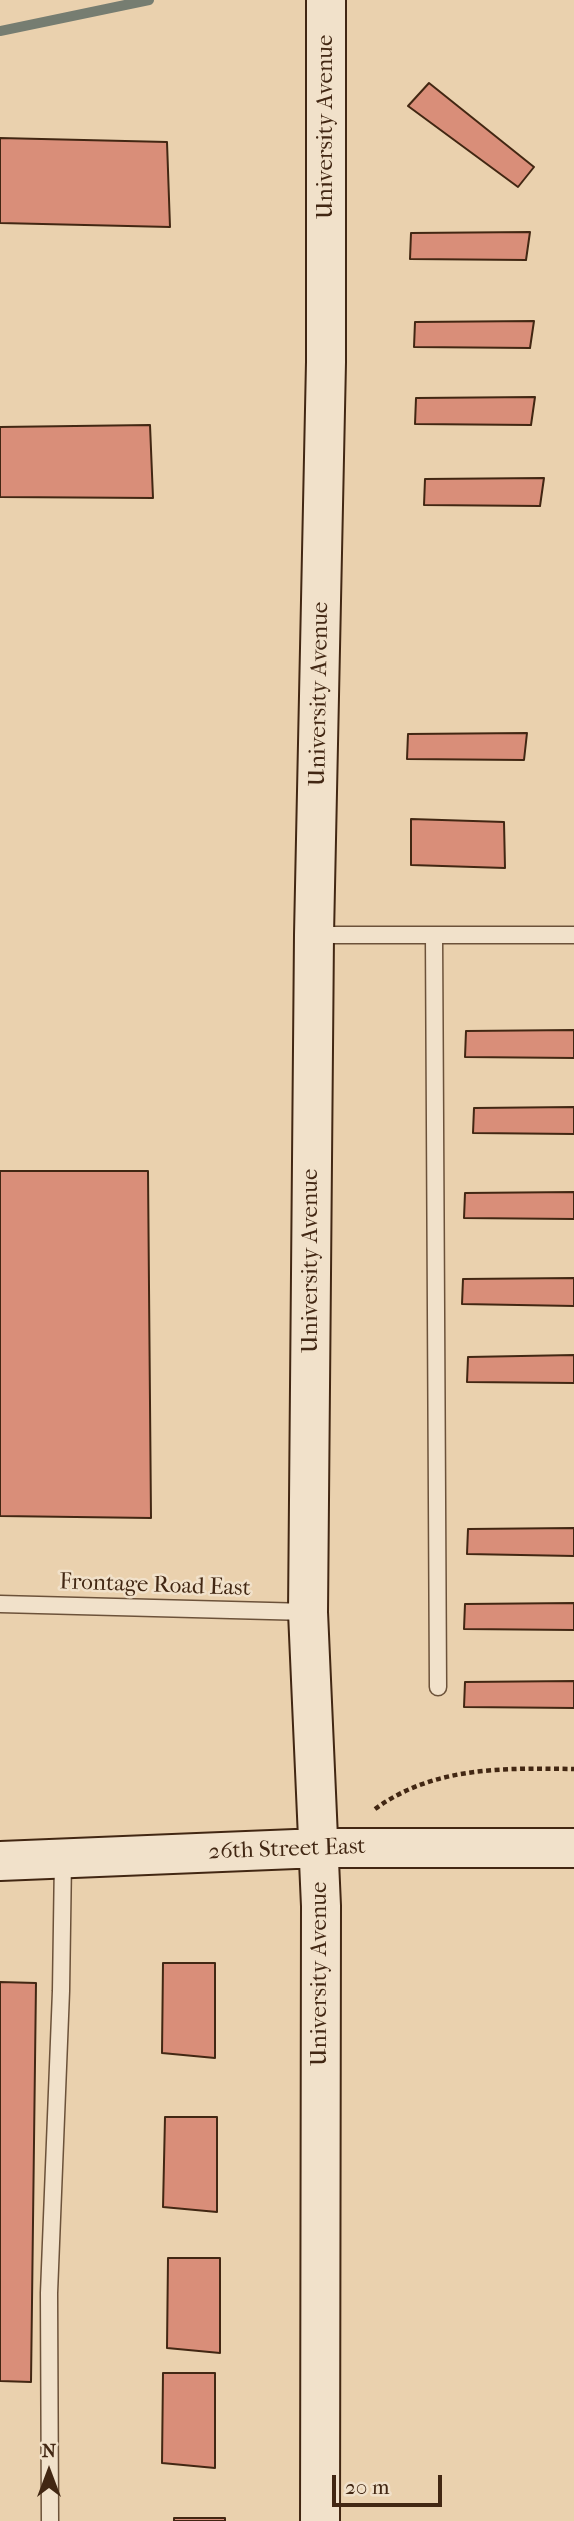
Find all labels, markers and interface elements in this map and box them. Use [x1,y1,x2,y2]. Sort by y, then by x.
street label: University Avenue [312,35,340,219]
street label: University Avenue [305,601,335,787]
street label: University Avenue [297,1169,325,1353]
street label: Frontage Road East [59,1569,251,1603]
street label: 26th Street East [208,1833,366,1867]
street label: University Avenue [306,1882,334,2066]
north arrow [14,2437,84,2507]
text: N [42,2440,56,2462]
scale bar [336,2462,446,2506]
text: 20 m [345,2475,389,2499]

